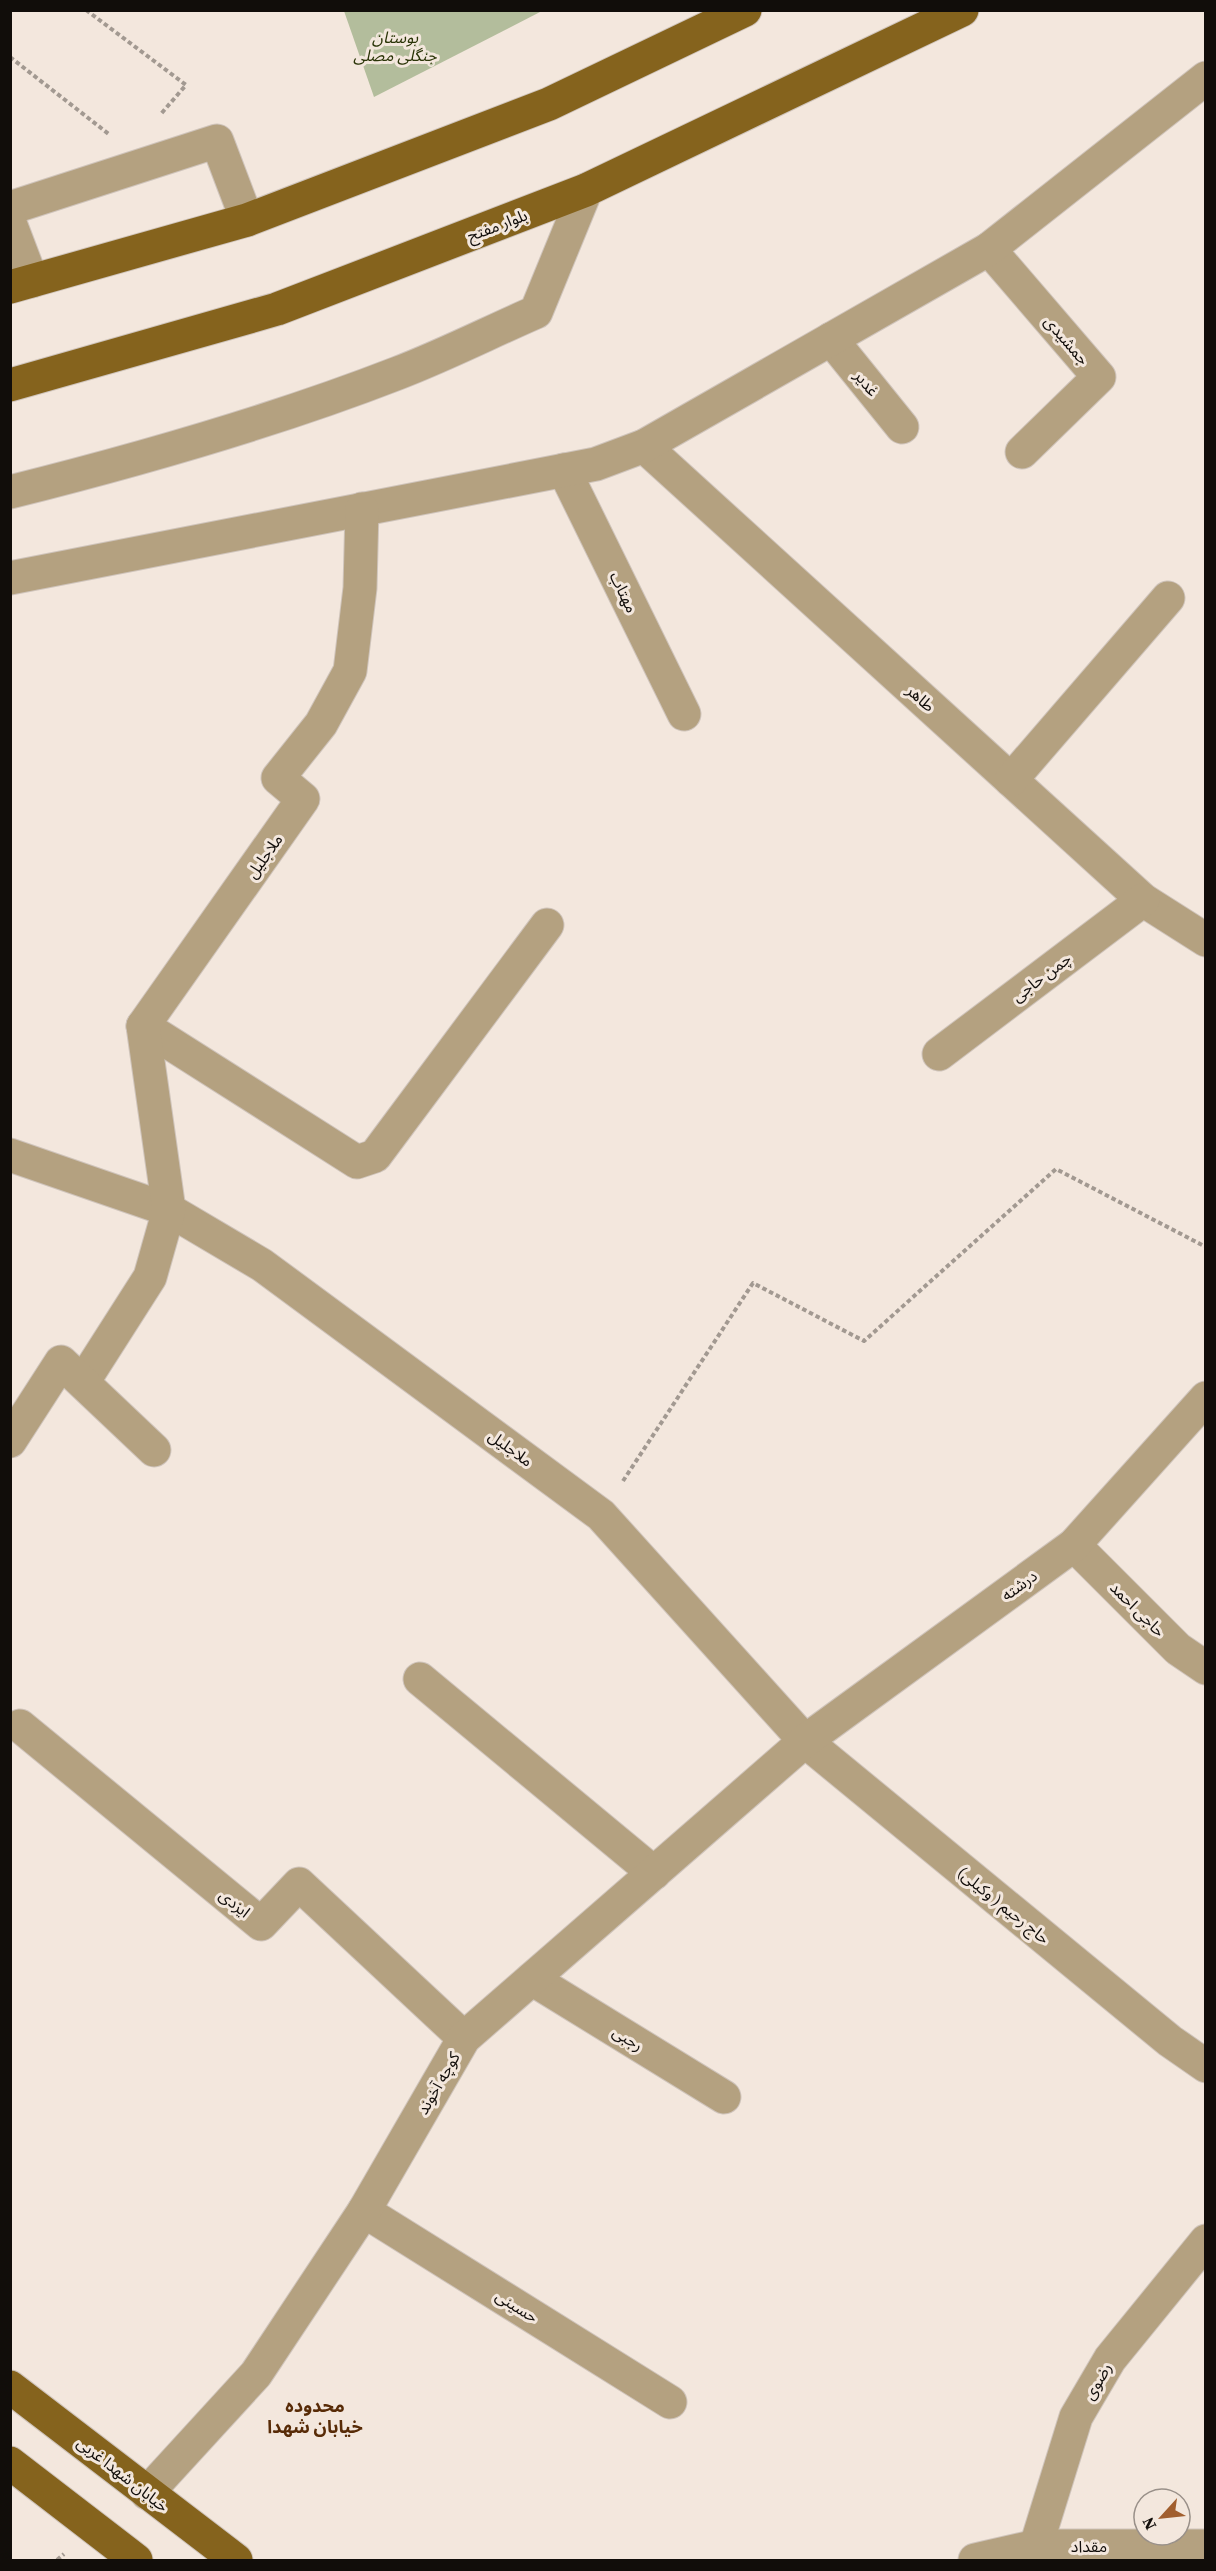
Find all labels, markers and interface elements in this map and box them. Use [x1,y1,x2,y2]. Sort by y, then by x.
park label: بوستان جنگلی مصلی [353,26,437,66]
street label: بلوار مفتح [464,203,531,248]
street label: جمشیدی [1039,311,1095,369]
street label: غدیر [849,365,884,401]
street label: مهتاب [605,568,643,616]
street label: طاهر [901,679,940,717]
street label: ملاجلیل [241,829,287,883]
street label: چمن حاجی [1007,947,1075,1007]
street label: ملاجلیل [484,1424,538,1472]
street label: درشته [997,1565,1041,1605]
street label: حاجی احمد [1105,1576,1171,1642]
street label: حاج رحیم ( وکیلی) [952,1861,1055,1950]
street label: ایزدی [215,1884,255,1922]
street label: رجبی [609,2020,647,2056]
street label: کوچه آخوند [411,2047,465,2118]
street label: حسینی [492,2284,542,2328]
street label: رضوی [1078,2358,1116,2404]
district label: محدوده خیابان شهدا [267,2393,363,2439]
street label: خیابان شهدا غربی [73,2431,173,2517]
north arrow [1132,2487,1192,2547]
text: N [1136,2513,1161,2534]
street label: مقداد [1071,2535,1107,2557]

